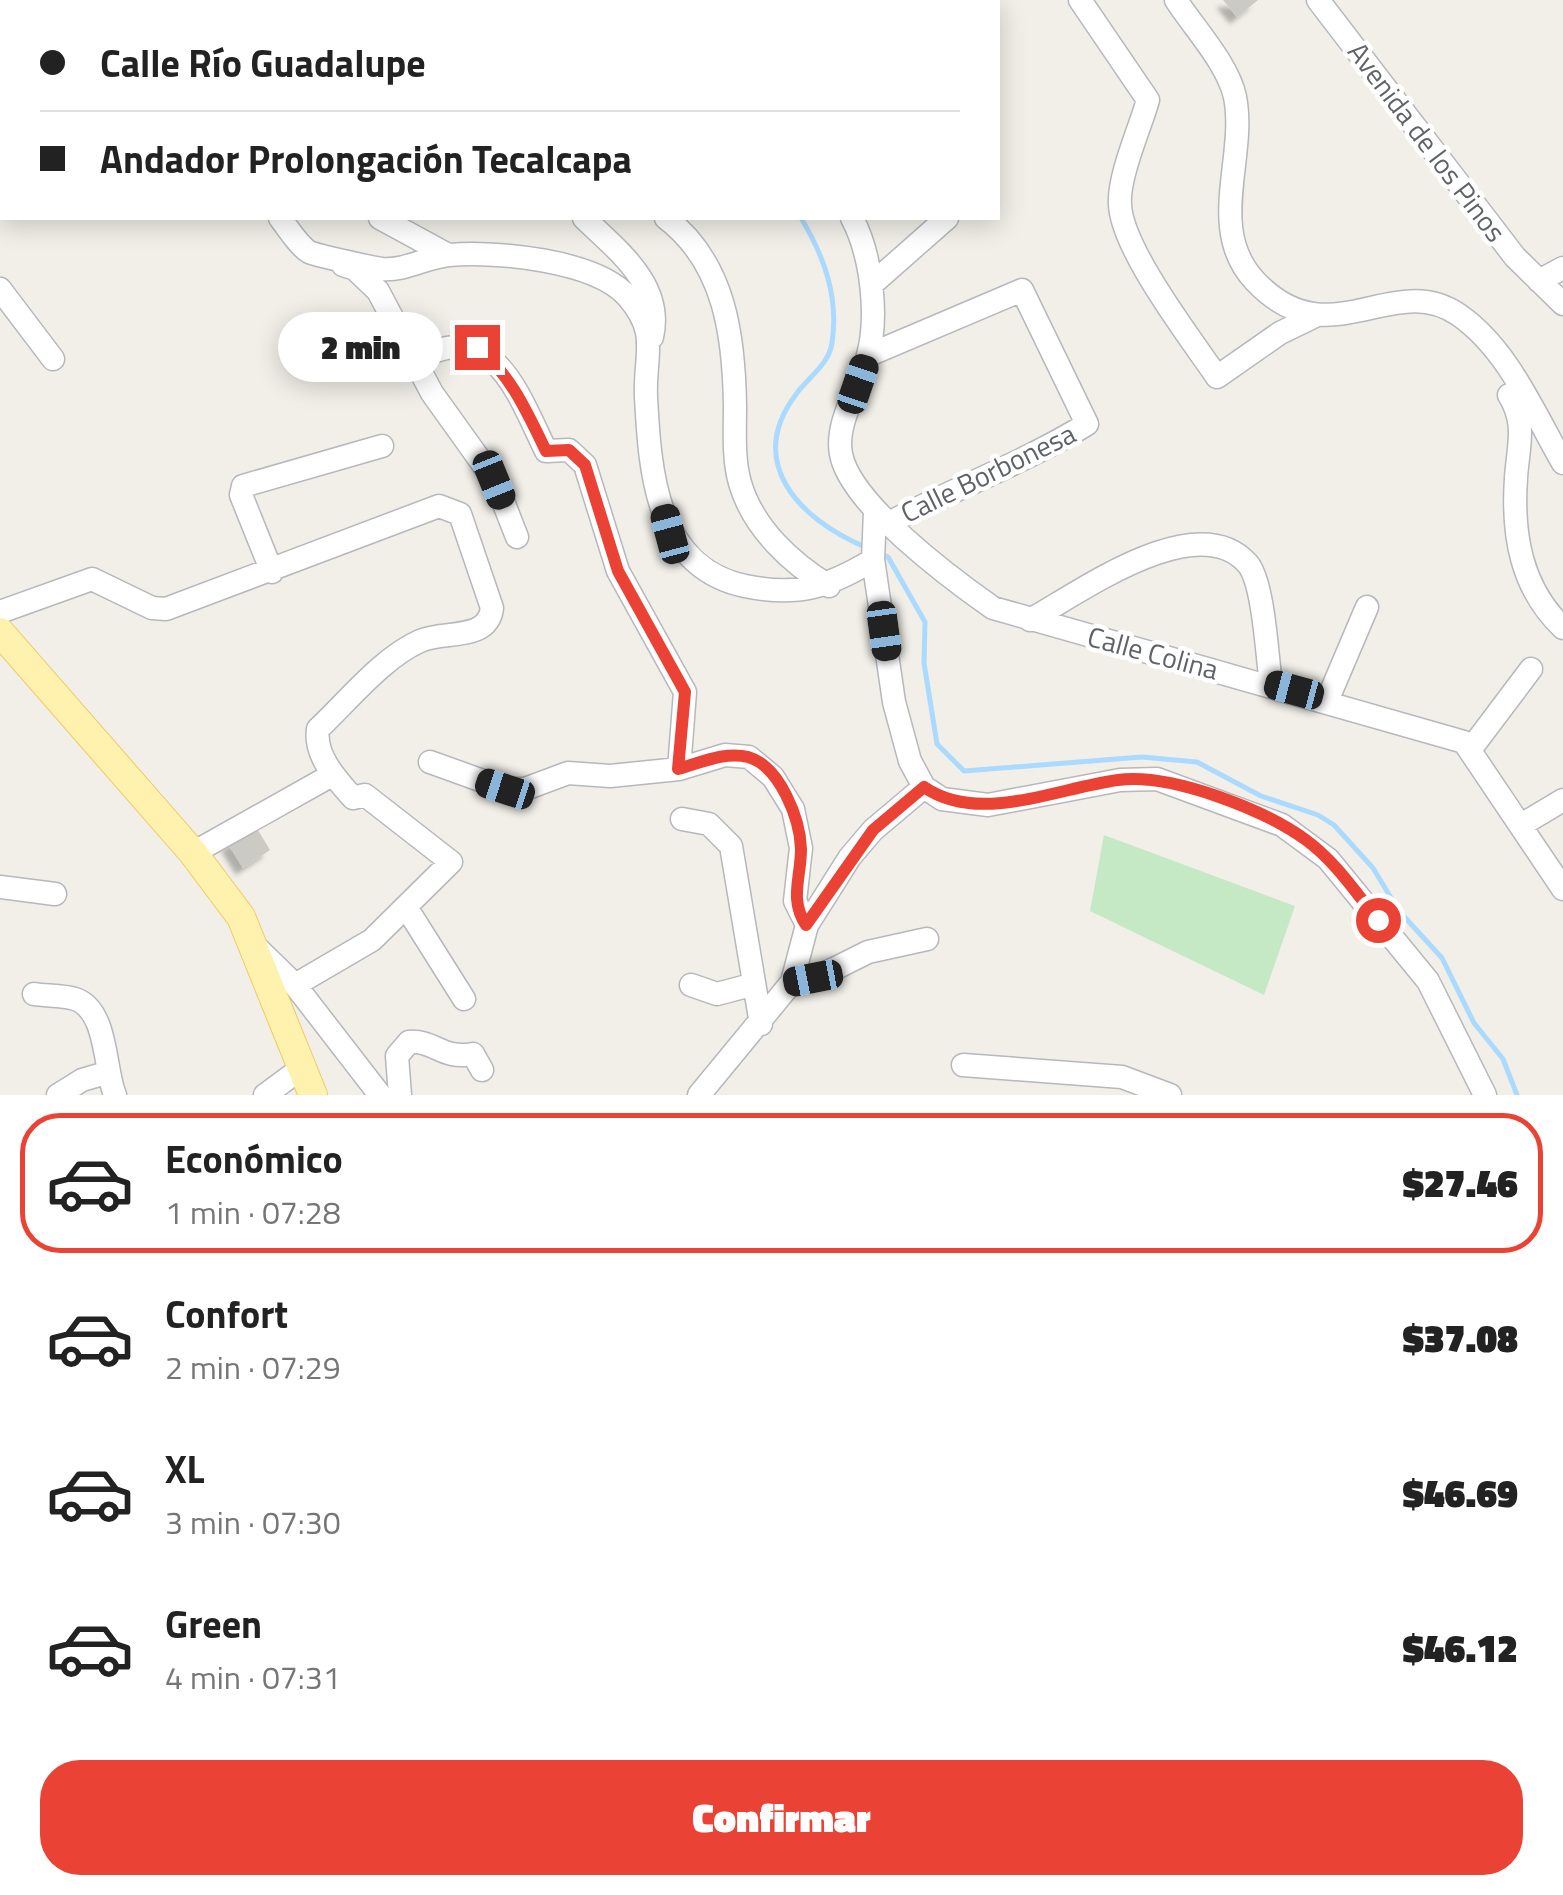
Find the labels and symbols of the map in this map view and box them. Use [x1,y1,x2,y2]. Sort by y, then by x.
street label: Avenida de los Pinos [1338,33,1517,251]
callout: 2 min [277,312,442,382]
route end [455,325,500,370]
car [834,351,882,417]
street label: Calle Borbonesa [893,412,1083,534]
car [469,447,519,513]
car [648,501,692,567]
car [865,599,903,663]
street label: Calle Colina [1083,614,1223,691]
car [1261,668,1327,712]
car [472,765,538,813]
route start [1356,898,1401,943]
car [781,958,845,998]

